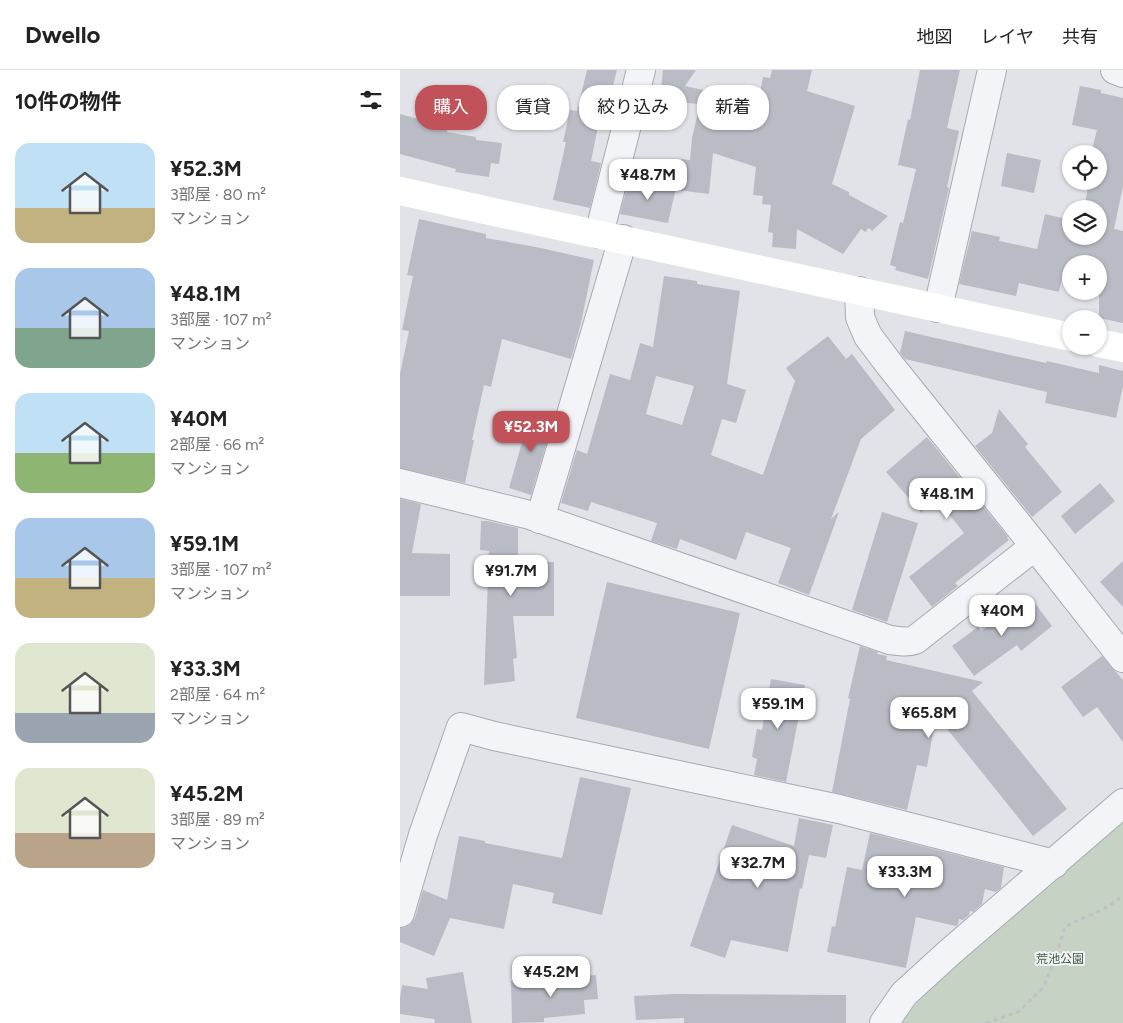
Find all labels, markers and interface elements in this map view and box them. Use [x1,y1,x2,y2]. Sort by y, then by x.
text: Dwello [25,20,101,49]
text: 地図 [917,26,953,48]
text: レイヤ [981,26,1034,48]
text: 共有 [1062,26,1098,48]
chip: 購入 [415,85,487,130]
chip: 賃貸 [497,85,569,130]
chip: 絞り込み [579,85,687,130]
chip: 新着 [697,85,769,130]
icon: filters [357,86,385,114]
text: 10件の物件 [15,89,121,114]
map controls [1062,145,1107,355]
button: locate [1062,145,1107,190]
text: ¥52.3M [170,156,242,181]
pin: ¥48.7M [607,158,689,201]
icon: home [55,163,115,223]
text: ¥48.7M [620,165,676,184]
text: 3部屋 · 80 m² [170,185,266,204]
button: layers [1062,200,1107,245]
text: マンション [170,209,250,228]
button: + [1062,255,1107,300]
text: ¥48.1M [170,281,241,306]
icon: home [55,288,115,348]
text: 3部屋 · 107 m² [170,310,271,329]
button: − [1062,310,1107,355]
text: マンション [170,334,250,353]
text: ¥40M [170,406,227,431]
pin: ¥52.3M [490,410,572,453]
icon: home [55,413,115,473]
text: ¥52.3M [504,417,558,436]
text: 2部屋 · 66 m² [170,435,264,454]
text: マンション [170,459,250,478]
pin: ¥48.1M [906,478,988,520]
text: ¥48.1M [920,484,974,503]
text: ¥59.1M [170,531,239,556]
icon: home [55,538,115,598]
pin: ¥91.7M [470,554,552,597]
text: 3部屋 · 107 m² [170,560,271,579]
text: ¥91.7M [485,561,537,580]
text: マンション [170,584,250,603]
pin: ¥40M [972,594,1032,637]
text: ¥40M [980,601,1024,620]
text: ¥33.3M [170,656,241,681]
icon: home [55,663,115,723]
text: 2部屋 · 64 m² [170,685,265,704]
pin: ¥59.1M [737,688,819,730]
text: ¥59.1M [752,694,804,713]
pin: ¥65.8M [888,696,970,739]
text: ¥65.8M [901,703,957,722]
text: マンション [170,709,250,728]
text: ¥45.2M [170,781,243,806]
icon: home [55,788,115,848]
text: 3部屋 · 89 m² [170,810,265,829]
text: マンション [170,834,250,853]
pin: ¥32.7M [717,846,799,889]
text: ¥32.7M [731,853,785,872]
pin: ¥33.3M [864,856,946,898]
text: ¥33.3M [878,862,932,881]
park label: 荒池公園 [1036,952,1084,966]
pin: ¥45.2M [510,956,592,998]
text: ¥45.2M [523,962,579,981]

